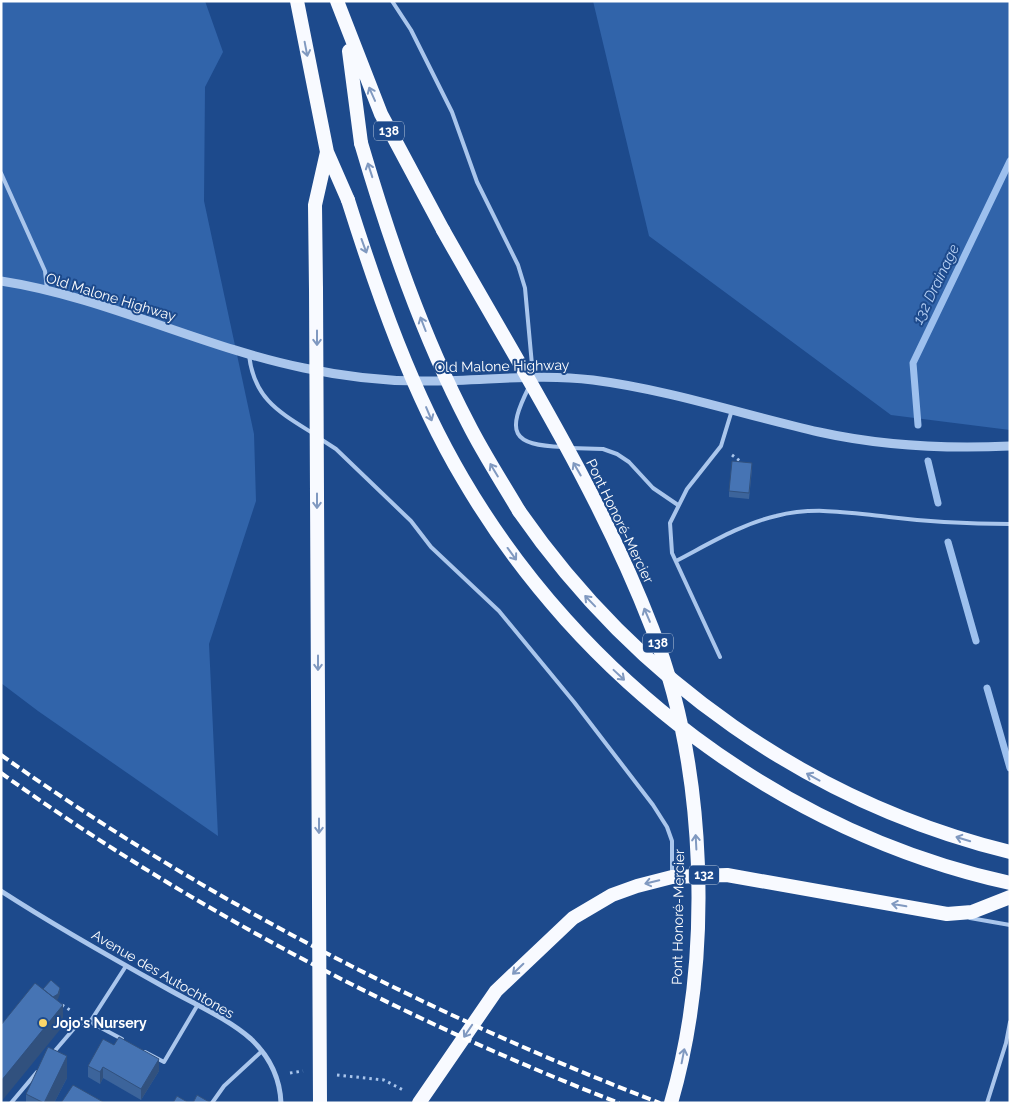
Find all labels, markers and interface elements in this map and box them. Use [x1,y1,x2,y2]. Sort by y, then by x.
one-way arrow [302,41,312,57]
one-way arrow [366,87,376,102]
road number: 138 [374,122,404,140]
one-way arrow [364,163,374,179]
one-way arrow [360,238,369,254]
water label: 132 Drainage [909,241,963,327]
street label: Old Malone Highway [44,270,178,324]
one-way arrow [418,316,427,331]
one-way arrow [312,330,321,346]
street label: Old Malone Highway [434,357,570,375]
one-way arrow [425,406,435,421]
street label: Pont Honoré-Mercier [583,456,657,586]
one-way arrow [572,462,582,476]
one-way arrow [489,463,499,477]
one-way arrow [312,492,322,508]
one-way arrow [506,547,517,560]
one-way arrow [584,595,596,608]
one-way arrow [642,608,651,623]
road number: 138 [643,634,673,652]
one-way arrow [313,654,323,671]
one-way arrow [613,669,626,681]
one-way arrow [806,771,821,781]
one-way arrow [314,817,323,833]
one-way arrow [691,834,700,850]
one-way arrow [956,834,971,843]
street label: Pont Honoré-Mercier [669,849,687,985]
road number: 132 [689,866,719,884]
one-way arrow [645,878,661,887]
one-way arrow [891,900,907,910]
street label: Avenue des Autochtones [89,927,237,1022]
one-way arrow [512,963,525,975]
place label: Jojo's Nursery [53,1015,147,1031]
marker: Jojo's Nursery [37,1017,49,1029]
one-way arrow [463,1024,473,1038]
one-way arrow [678,1048,688,1064]

